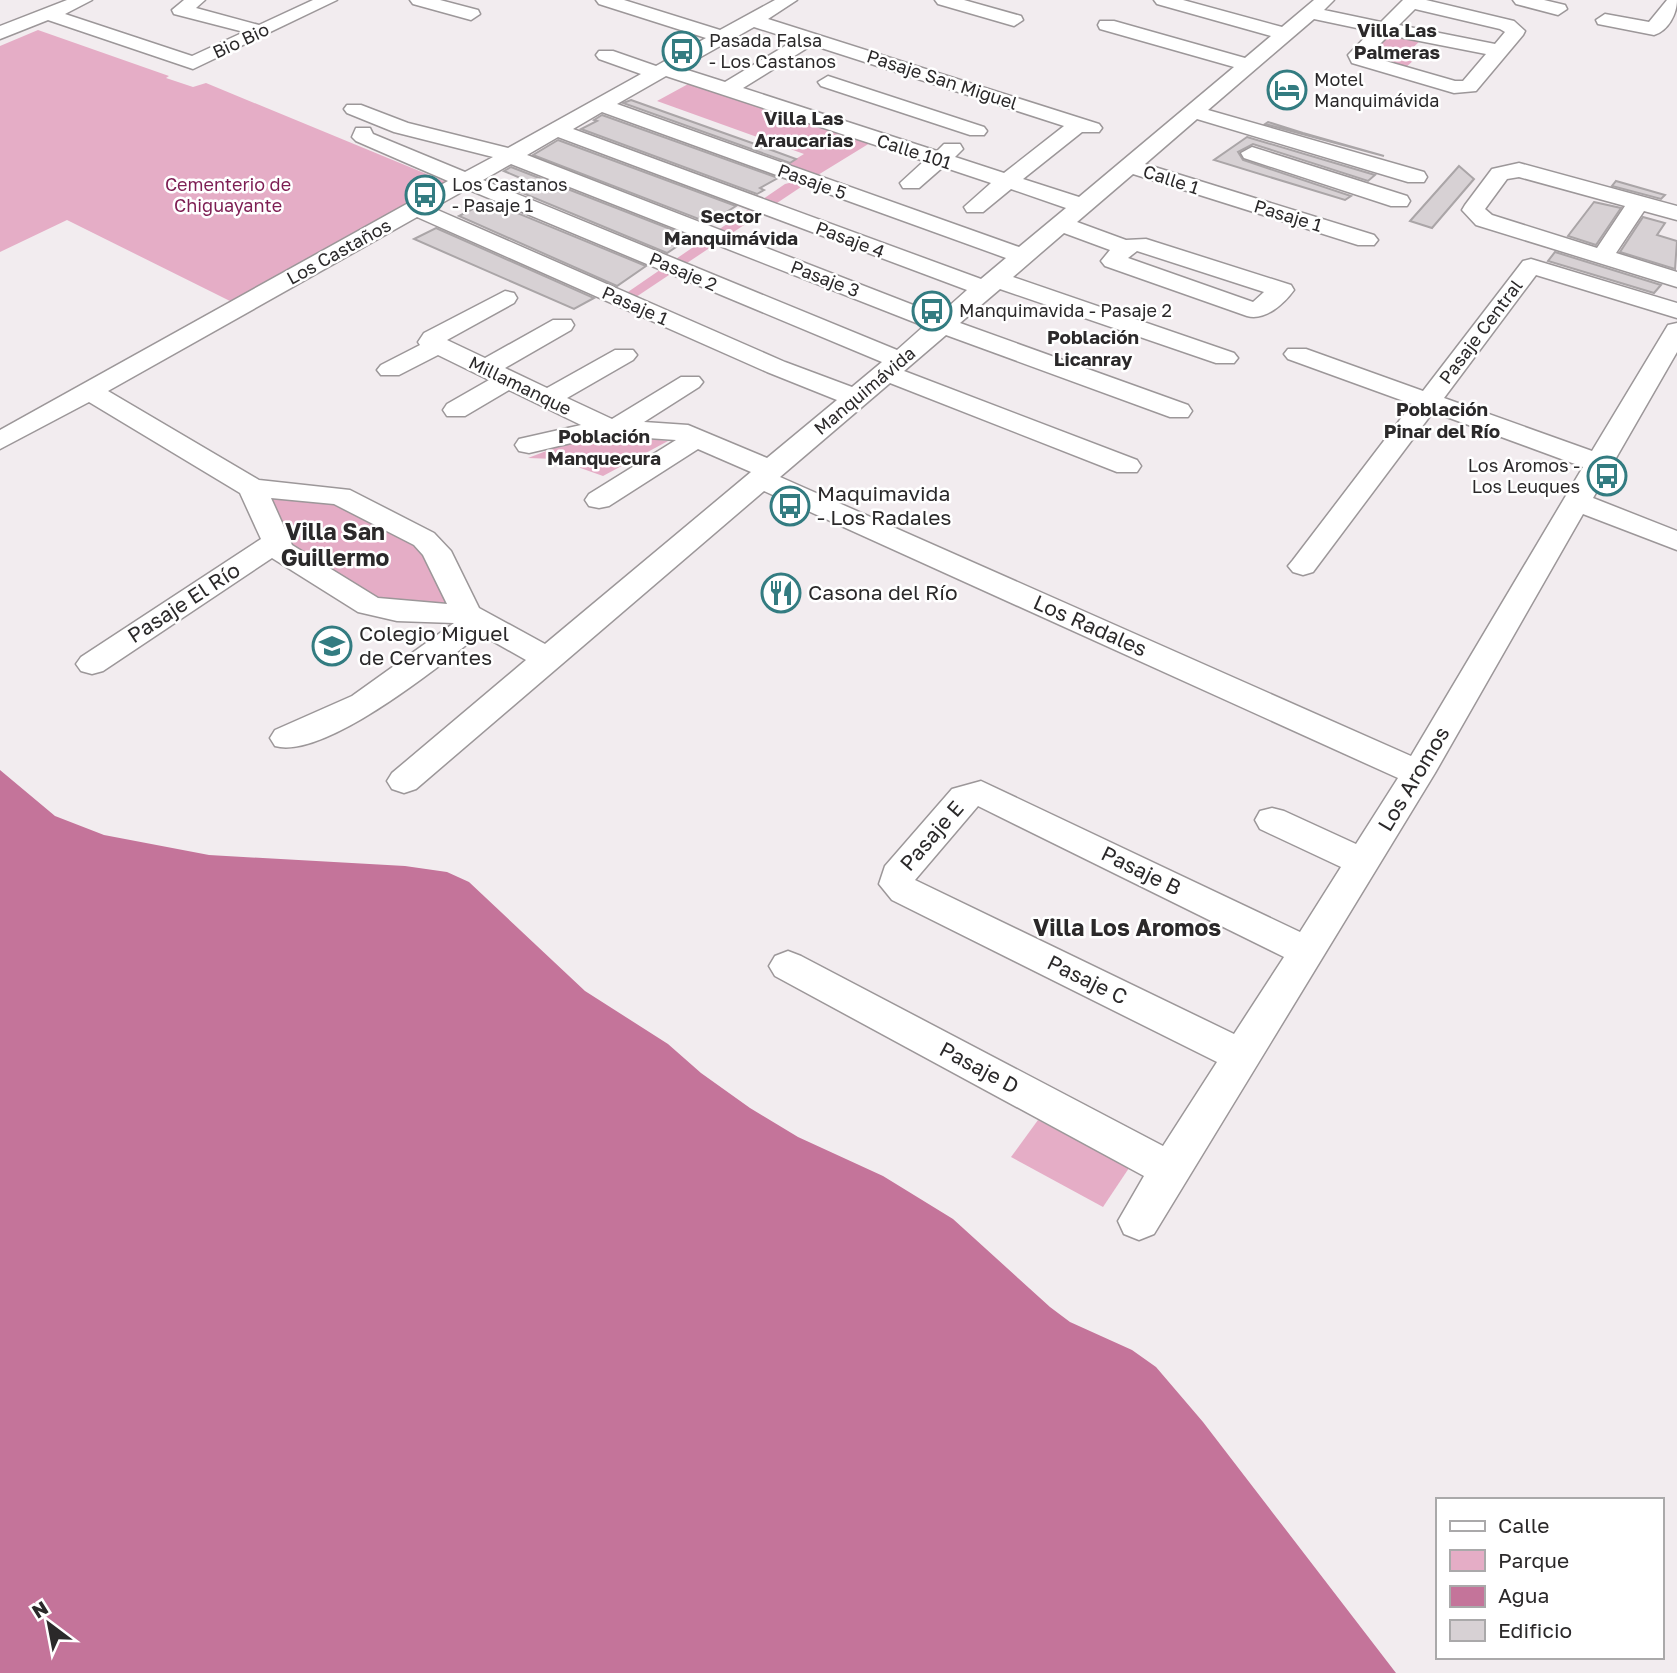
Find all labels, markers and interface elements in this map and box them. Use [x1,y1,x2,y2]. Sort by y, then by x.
street label: Bio Bio [209,17,272,63]
district label: Villa Las Palmeras [1354,18,1441,63]
place label: Pasada Falsa - Los Castanos [709,29,836,72]
bus stop icon: Pasada Falsa - Los Castanos [661,30,703,72]
street label: Pasaje San Miguel [864,44,1021,114]
place label: Motel Manquimávida [1314,68,1439,111]
hotel icon: Motel Manquimávida [1266,69,1308,111]
district label: Villa Las Araucarias [754,106,854,151]
street label: Calle 101 [874,129,955,174]
street label: Pasaje 5 [775,158,850,204]
street label: Calle 1 [1141,160,1202,198]
park label: Cementerio de Chiguayante [165,173,291,216]
place label: Los Castanos - Pasaje 1 [452,173,568,216]
bus stop icon: Los Castanos - Pasaje 1 [404,174,446,216]
street label: Pasaje 1 [1252,194,1325,236]
district label: Sector Manquimávida [664,204,798,249]
street label: Los Castaños [283,213,394,289]
street label: Pasaje 4 [813,216,888,262]
street label: Pasaje 2 [646,247,721,295]
street label: Pasaje 3 [788,255,863,301]
street label: Pasaje Central [1434,275,1527,388]
street label: Pasaje 1 [599,281,672,329]
bus stop icon: Manquimavida - Pasaje 2 [911,290,953,332]
place label: Manquimavida - Pasaje 2 [959,299,1172,321]
district label: Población Licanray [1047,325,1139,370]
street label: Manquimávida [809,342,919,439]
street label: Millamanque [465,351,575,419]
district label: Población Pinar del Río [1384,397,1500,442]
district label: Población Manquecura [547,424,661,469]
place label: Los Aromos - Los Leuques [1468,454,1580,497]
bus stop icon: Los Aromos - Los Leuques [1586,455,1628,497]
place label: Maquimavida - Los Radales [817,480,952,530]
bus stop icon: Maquimavida - Los Radales [769,485,811,527]
district label: Villa San Guillermo [281,517,390,571]
street label: Pasaje El Río [122,556,245,648]
restaurant icon: Casona del Río [760,572,802,614]
place label: Casona del Río [808,579,957,605]
street label: Los Radales [1030,589,1151,662]
place label: Colegio Miguel de Cervantes [359,620,509,670]
school or university icon: Colegio Miguel de Cervantes [311,625,353,667]
street label: Los Aromos [1372,721,1455,836]
street label: Pasaje E [894,795,969,876]
street label: Pasaje B [1097,840,1186,901]
district label: Villa Los Aromos [1033,913,1221,941]
street label: Pasaje C [1043,949,1132,1010]
street label: Pasaje D [935,1035,1024,1099]
legend [1436,1498,1663,1659]
text: Calle [1498,1512,1550,1538]
text: Parque [1498,1547,1569,1573]
text: Agua [1498,1582,1549,1608]
north arrow [14,1589,84,1659]
text: N [28,1596,52,1623]
text: Edificio [1498,1617,1572,1643]

